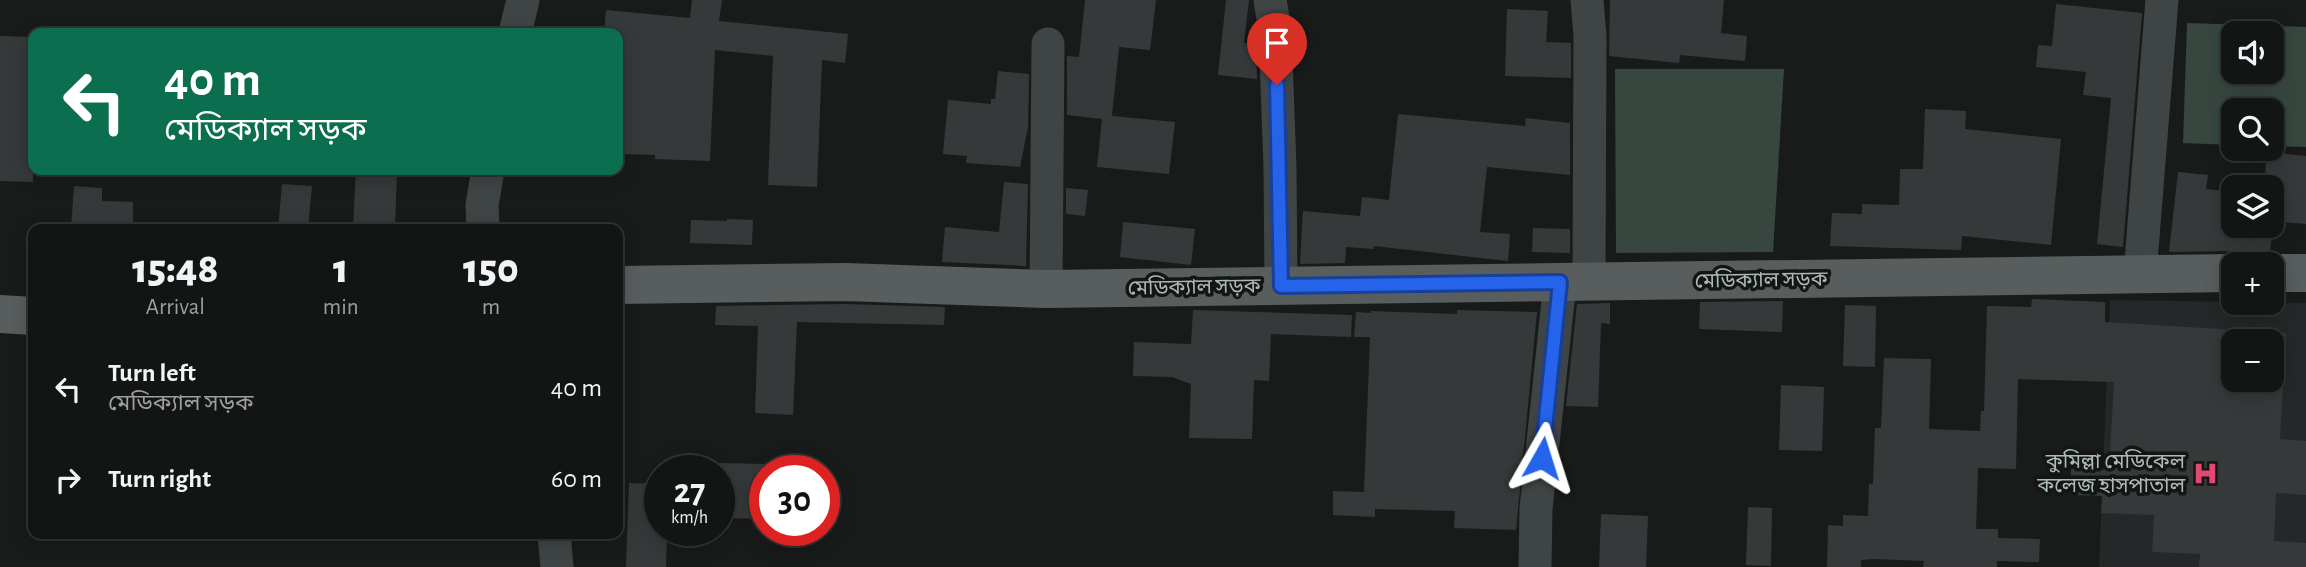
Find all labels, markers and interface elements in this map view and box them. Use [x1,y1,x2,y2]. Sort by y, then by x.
pin [1247,13,1307,85]
map controls [2221,21,2284,392]
button: sound [2221,21,2284,84]
icon: arrive [1258,24,1296,62]
icon: left [49,56,140,147]
text: 40 m [164,56,261,105]
button: search [2221,98,2284,161]
text: মেডিক্যাল সড়ক [164,114,367,146]
button: layers [2221,175,2284,238]
text: 15:48 [132,248,218,290]
text: 1 [333,248,348,290]
text: 150 [463,248,519,290]
button: + [2221,252,2284,315]
street label: মেডিক্যাল সড়ক [1694,266,1829,292]
street label: মেডিক্যাল সড়ক [1127,273,1262,299]
text: Arrival [146,296,205,319]
text: min [323,296,359,319]
text: m [482,296,500,319]
button: − [2221,329,2284,392]
text: Turn left [108,360,196,386]
icon: left [49,370,87,408]
text: 40 m [551,375,602,401]
text: মেডিক্যাল সড়ক [108,392,254,415]
position arrow [1505,421,1579,495]
place label: কুমিল্লা মেডিকেল কলেজ হাসপাতাল [2036,449,2186,496]
speed limit sign: 30 [749,455,840,546]
hospital icon: কুমিল্লা মেডিকেল কলেজ হাসপাতাল [2191,459,2219,487]
icon: right [49,461,87,499]
text: Turn right [108,466,211,492]
text: 60 m [551,466,602,492]
text: 27 [674,474,705,509]
text: km/h [671,509,708,527]

